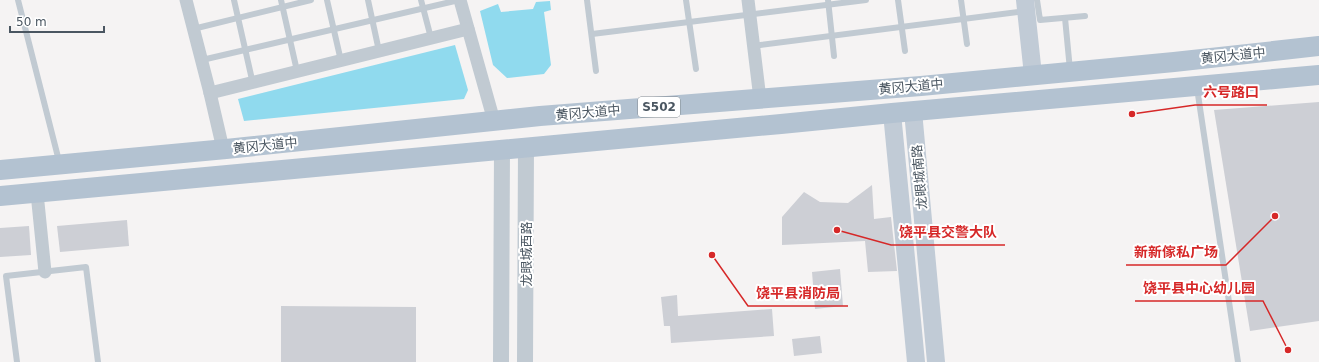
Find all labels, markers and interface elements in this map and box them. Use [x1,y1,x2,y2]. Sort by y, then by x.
scale bar [10,8,104,34]
text: 50 m [16,15,47,29]
street label: 黄冈大道中 [1200,45,1266,66]
street label: 黄冈大道中 [878,76,944,97]
callout: 六号路口 [1195,79,1267,105]
text: 六号路口 [1203,84,1259,100]
road number: S502 [638,97,680,117]
street label: 黄冈大道中 [555,102,621,123]
street label: 黄冈大道中 [232,135,298,156]
street label: 龙眼城南路 [909,144,930,210]
callout: 饶平县交警大队 [891,219,1005,245]
street label: 龙眼城西路 [519,221,534,287]
text: 饶平县交警大队 [899,224,997,240]
callout: 新新傢私广场 [1126,239,1226,265]
text: 新新傢私广场 [1134,244,1218,260]
callout: 饶平县中心幼儿园 [1135,275,1263,301]
callout: 饶平县消防局 [748,280,848,306]
text: 饶平县中心幼儿园 [1143,280,1255,296]
text: 饶平县消防局 [756,285,840,301]

